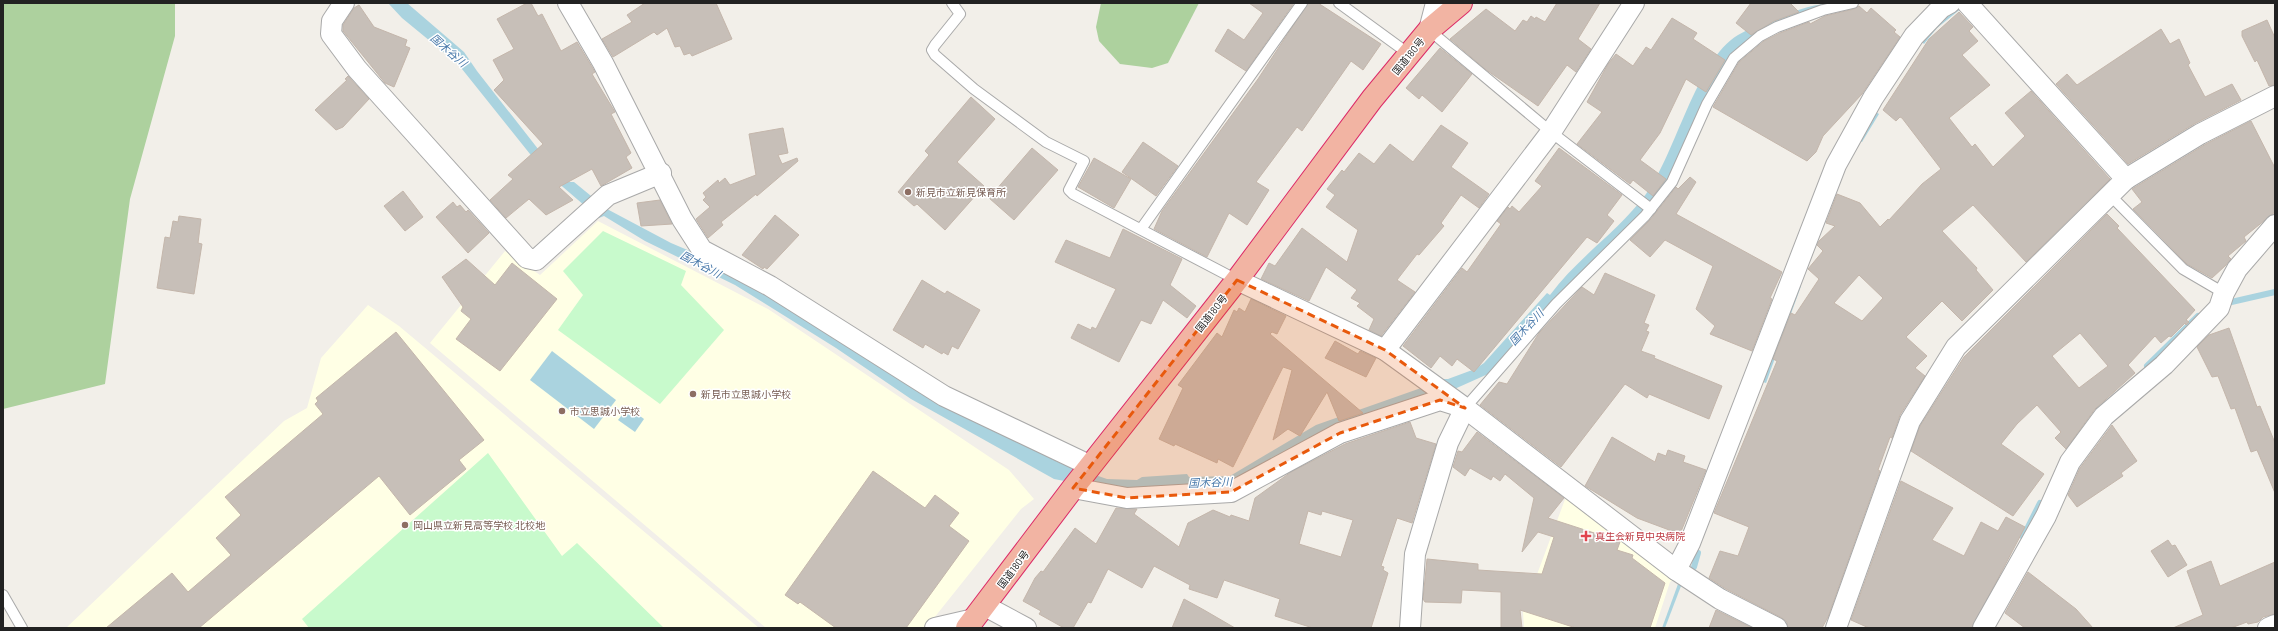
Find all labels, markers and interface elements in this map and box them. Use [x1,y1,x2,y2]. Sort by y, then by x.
water label: 国木谷川 [428,31,471,70]
street label: 国道180号 [1389,35,1427,77]
place label: 新見市立新見保育所 [916,186,1006,198]
marker: 新見市立新見保育所 [903,187,913,197]
water label: 国木谷川 [679,248,724,281]
street label: 国道180号 [1193,292,1229,334]
water label: 国木谷川 [1506,306,1546,348]
place label: 新見市立思誠小学校 [701,388,791,400]
marker: 新見市立思誠小学校 [688,389,698,399]
place label: 市立思誠小学校 [570,405,640,417]
marker: 市立思誠小学校 [557,406,567,416]
water label: 国木谷川 [1188,475,1233,489]
place label: 岡山県立新見高等学校 北校地 [413,519,546,531]
marker: 岡山県立新見高等学校 北校地 [400,520,410,530]
marker: 真生会新見中央病院 [1580,530,1592,542]
place label: 真生会新見中央病院 [1595,530,1685,542]
street label: 国道180号 [995,548,1031,590]

